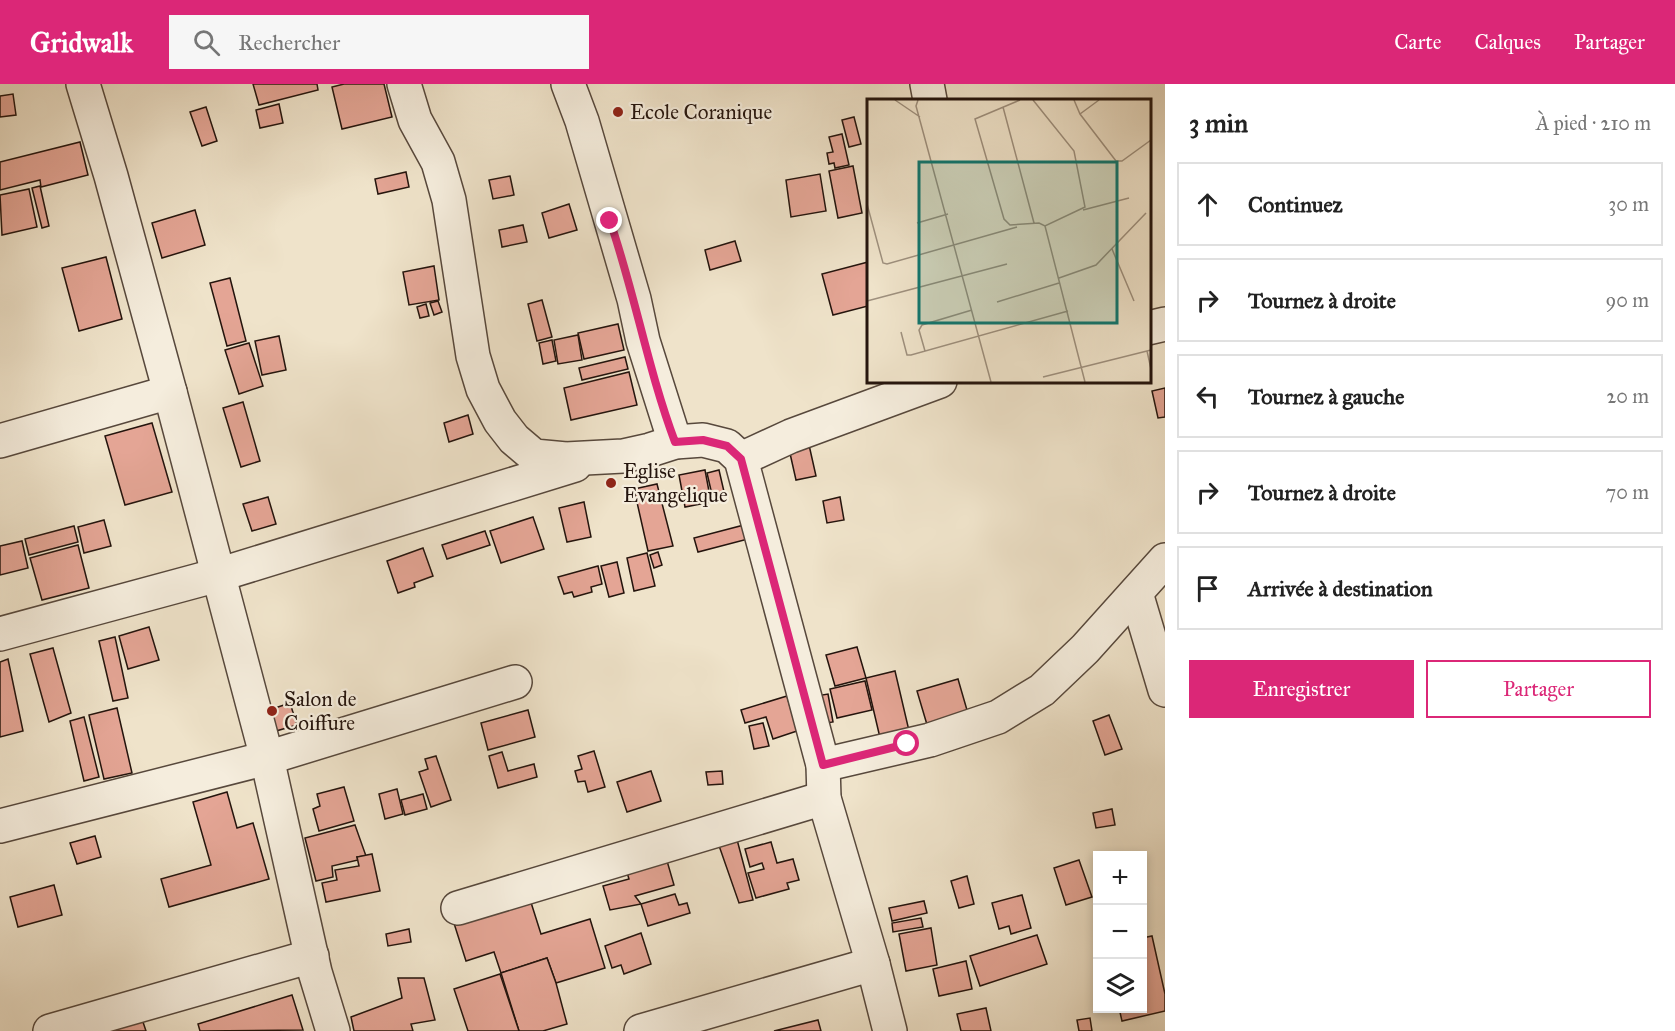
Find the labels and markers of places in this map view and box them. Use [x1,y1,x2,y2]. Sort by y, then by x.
place label: Ecole Coranique [630,99,772,125]
marker: Ecole Coranique [611,105,625,119]
place label: Eglise Evangelique [623,458,728,508]
marker: Eglise Evangelique [604,476,618,490]
place label: Salon de Coiffure [284,686,357,736]
marker: Salon de Coiffure [265,704,279,718]

